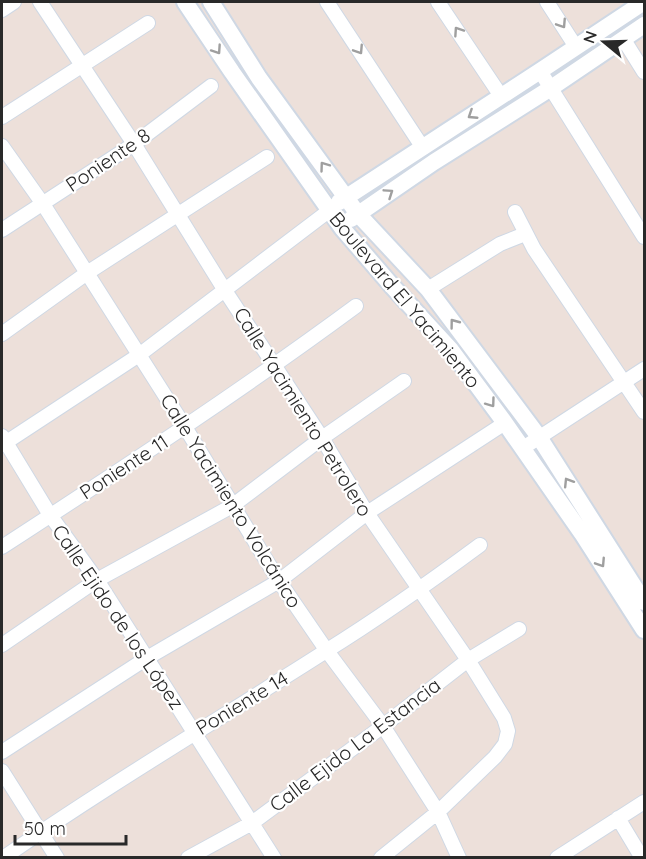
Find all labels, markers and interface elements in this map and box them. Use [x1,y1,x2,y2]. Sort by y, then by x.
north arrow [574,12,634,72]
one-way arrow [554,18,566,28]
one-way arrow [454,27,465,38]
text: N [578,28,601,46]
one-way arrow [210,44,221,55]
one-way arrow [351,44,362,55]
one-way arrow [468,108,479,119]
street label: Poniente 8 [61,122,155,197]
one-way arrow [320,162,331,173]
one-way arrow [382,189,393,200]
street label: Boulevard El Yacimiento [324,206,486,393]
street label: Calle Yacimiento Petrolero [229,302,378,521]
one-way arrow [451,319,462,330]
street label: Calle Yacimiento Volcánico [155,389,308,612]
one-way arrow [483,396,494,407]
street label: Poniente 11 [75,429,173,505]
one-way arrow [564,477,575,488]
street label: Calle Ejido de los López [47,520,190,714]
one-way arrow [594,557,606,567]
street label: Poniente 14 [191,665,293,740]
street label: Calle Ejido La Estancia [264,672,445,817]
scale bar [15,808,126,846]
text: 50 m [24,817,66,840]

